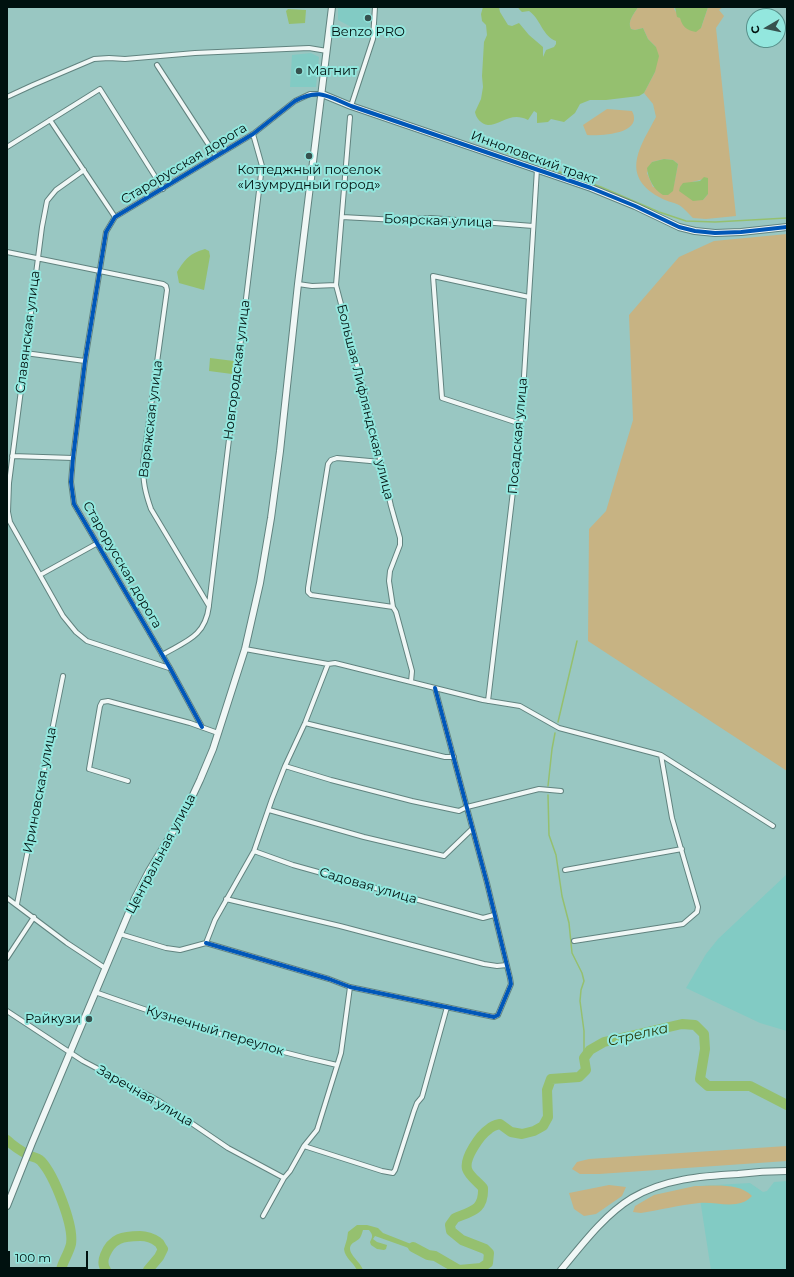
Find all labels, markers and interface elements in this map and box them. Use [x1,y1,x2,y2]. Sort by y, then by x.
north arrow [746,8,786,48]
marker: Benzo PRO [363,13,373,23]
place label: Benzo PRO [331,24,405,40]
text: С [748,25,763,35]
place label: Магнит [307,63,357,79]
marker: Магнит [294,66,304,76]
street label: Старорусская дорога [118,120,250,208]
street label: Инноловский тракт [469,128,599,188]
marker: Коттеджный поселок «Изумрудный город» [304,151,314,161]
place label: Коттеджный поселок «Изумрудный город» [237,162,381,193]
street label: Боярская улица [384,211,492,231]
street label: Славянская улица [13,270,43,394]
street label: Новгородская улица [221,299,253,441]
street label: Большая Лифляндская улица [333,303,397,501]
street label: Варяжская улица [136,359,166,479]
street label: Посадская улица [505,377,531,495]
street label: Старорусская дорога [79,499,165,631]
street label: Ириновская улица [20,726,60,854]
street label: Центральная улица [123,791,199,917]
street label: Садовая улица [317,865,419,907]
street label: Кузнечный переулок [144,1003,286,1059]
place label: Райкузи [25,1011,81,1027]
marker: Райкузи [84,1014,94,1024]
water label: Стрелка [606,1020,670,1050]
street label: Заречная улица [94,1062,196,1130]
scale bar [10,1243,90,1269]
text: 100 m [15,1250,51,1265]

